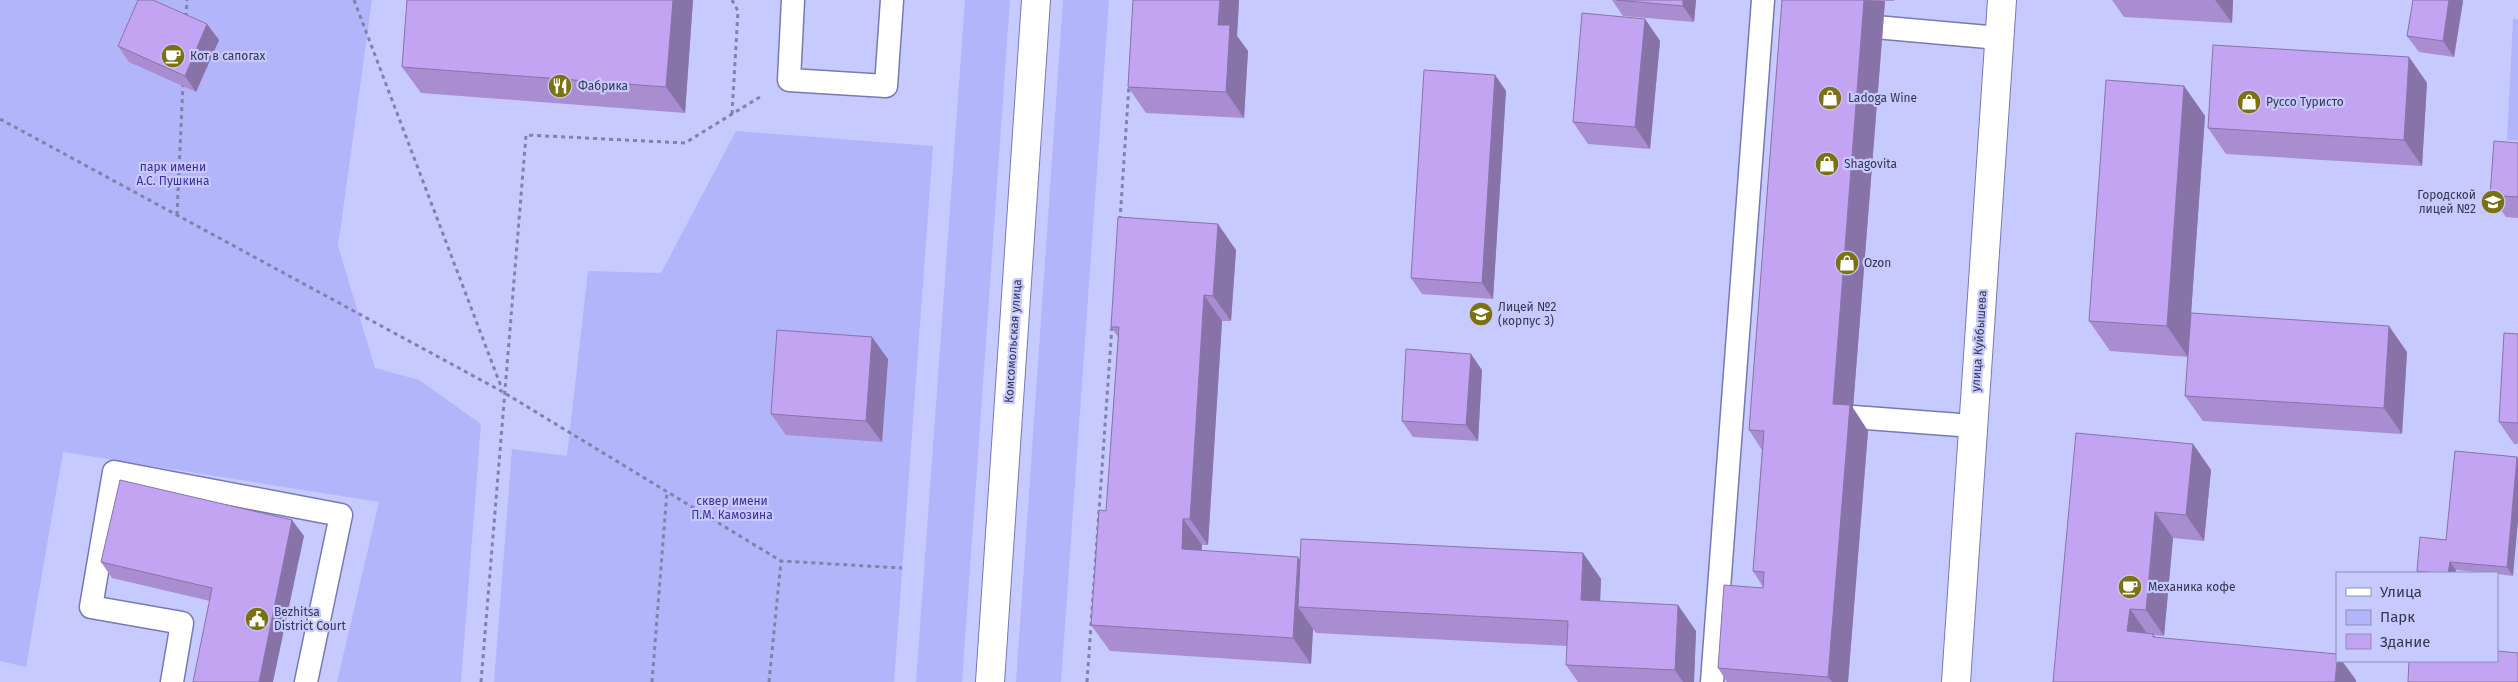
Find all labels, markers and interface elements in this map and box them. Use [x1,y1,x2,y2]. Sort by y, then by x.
cafe icon: Кот в сапогах [160,43,186,69]
place label: Кот в сапогах [190,49,266,63]
restaurant icon: Фабрика [547,73,573,99]
place label: Фабрика [578,79,628,93]
shop icon: Ladoga Wine [1817,85,1843,111]
shop icon: Руссо Туристо [2236,89,2262,115]
place label: Ladoga Wine [1848,91,1917,105]
place label: Руссо Туристо [2266,95,2344,109]
shop icon: Shagovita [1814,151,1840,177]
place label: Shagovita [1844,157,1897,171]
park label: парк имени А.С. Пушкина [137,160,209,188]
place label: Городской лицей №2 [2417,188,2476,216]
school or university icon: Городской лицей №2 [2480,189,2506,215]
shop icon: Ozon [1834,250,1860,276]
place label: Ozon [1864,256,1891,270]
street label: Комсомольская улица [1002,279,1024,403]
street label: улица Куйбышева [1968,290,1990,392]
place label: Лицей №2 (корпус 3) [1498,300,1556,328]
school or university icon: Лицей №2 (корпус 3) [1468,301,1494,327]
park label: сквер имени П.М. Камозина [691,494,773,522]
legend [2336,572,2498,662]
cafe icon: Механика кофе [2117,574,2143,600]
place label: Механика кофе [2148,580,2235,594]
text: Улица [2380,583,2422,601]
place label: Bezhitsa District Court [274,605,346,633]
public building icon: Bezhitsa District Court [244,606,270,632]
text: Парк [2380,608,2415,626]
text: Здание [2380,633,2430,651]

